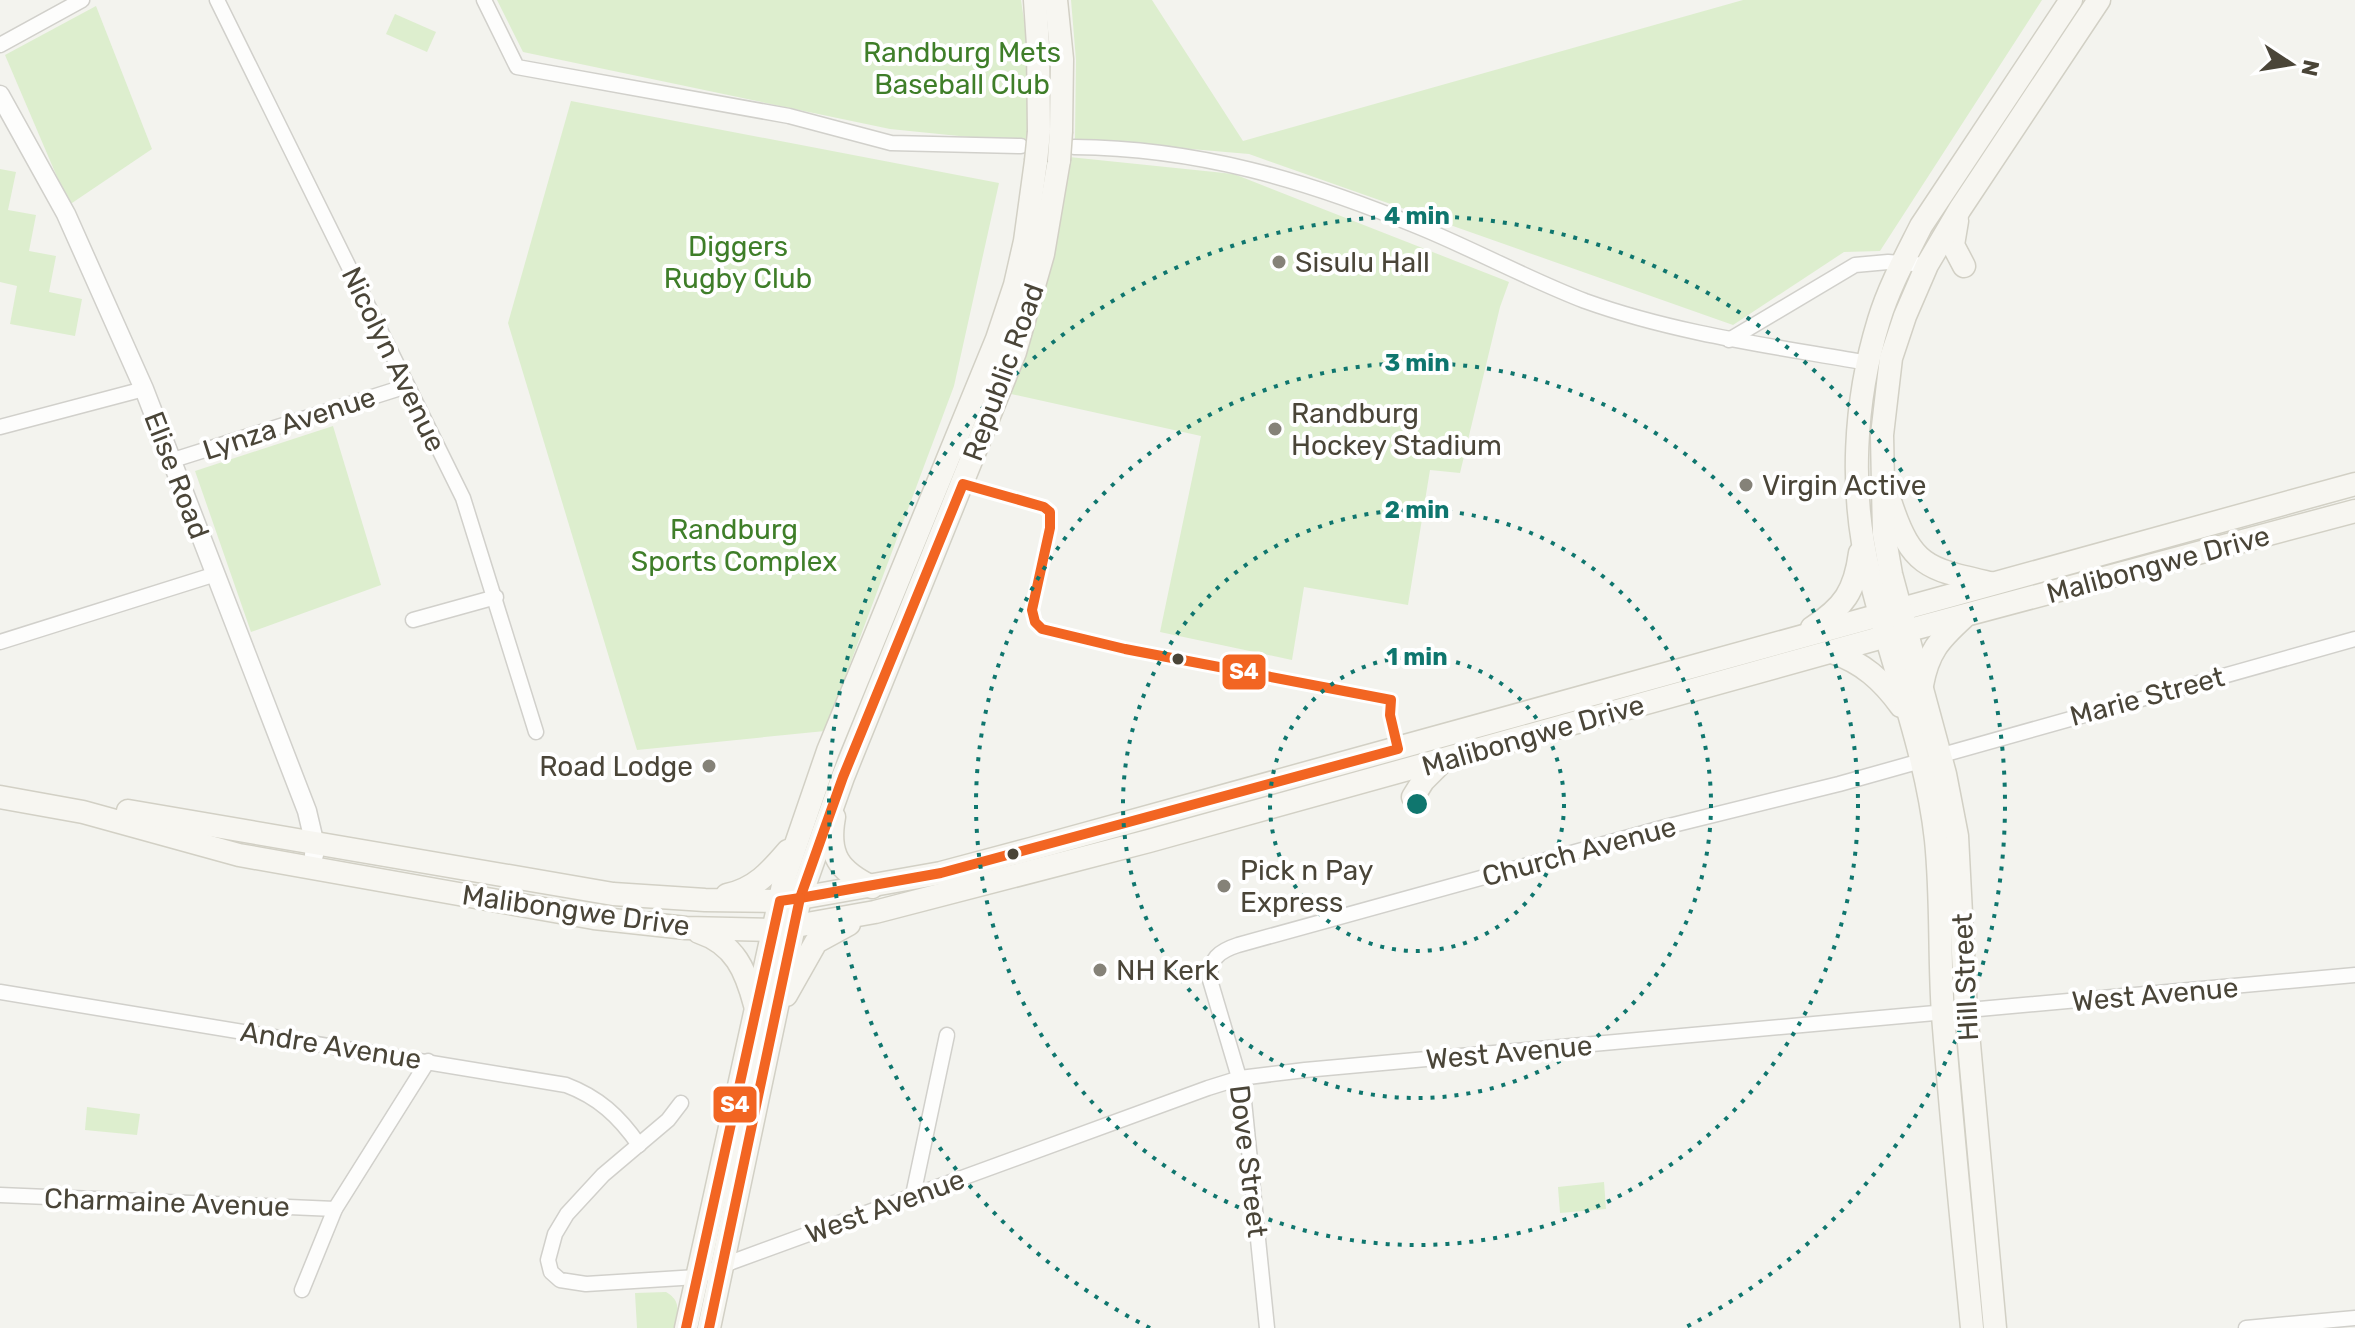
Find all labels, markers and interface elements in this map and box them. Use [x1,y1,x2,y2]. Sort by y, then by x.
north arrow [2251,24,2331,104]
park label: Randburg Mets Baseball Club [863,36,1061,101]
text: N [2295,58,2325,79]
text: 4 min [1384,202,1450,230]
park label: Diggers Rugby Club [664,230,812,295]
place label: Sisulu Hall [1295,246,1430,279]
marker: Sisulu Hall [1270,253,1288,271]
street label: Nicolyn Avenue [335,262,452,457]
street label: Republic Road [956,279,1051,465]
text: 3 min [1384,349,1450,377]
street label: Lynza Avenue [199,380,380,467]
place label: Randburg Hockey Stadium [1291,397,1502,462]
street label: Elise Road [137,407,216,544]
marker: Randburg Hockey Stadium [1266,420,1284,438]
place label: Virgin Active [1762,469,1926,502]
marker: Virgin Active [1737,476,1755,494]
text: 2 min [1385,496,1450,524]
park label: Randburg Sports Complex [631,513,837,578]
street label: Malibongwe Drive [2043,519,2273,610]
text: 1 min [1386,643,1448,671]
unlabelled marker [1170,651,1186,667]
line badge: S4 [1221,653,1267,691]
text: S4 [1229,658,1259,685]
street label: Marie Street [2066,660,2228,733]
street label: Malibongwe Drive [1418,688,1648,783]
place label: Road Lodge [539,750,693,783]
marker: Road Lodge [700,757,718,775]
centre of rings [1403,790,1431,818]
street label: Church Avenue [1478,810,1680,893]
unlabelled marker [1005,846,1021,862]
place label: Pick n Pay Express [1240,854,1373,919]
marker: Pick n Pay Express [1215,877,1233,895]
street label: Malibongwe Drive [460,878,692,943]
street label: Hill Street [1946,912,1985,1042]
place label: NH Kerk [1116,954,1220,987]
marker: NH Kerk [1091,961,1109,979]
street label: West Avenue [2070,971,2240,1018]
street label: Andre Avenue [238,1015,424,1076]
street label: West Avenue [1424,1029,1594,1076]
street label: Dove Street [1223,1083,1274,1239]
line badge: S4 [712,1085,758,1124]
text: S4 [720,1091,750,1118]
street label: West Avenue [801,1162,969,1251]
street label: Charmaine Avenue [44,1182,290,1223]

